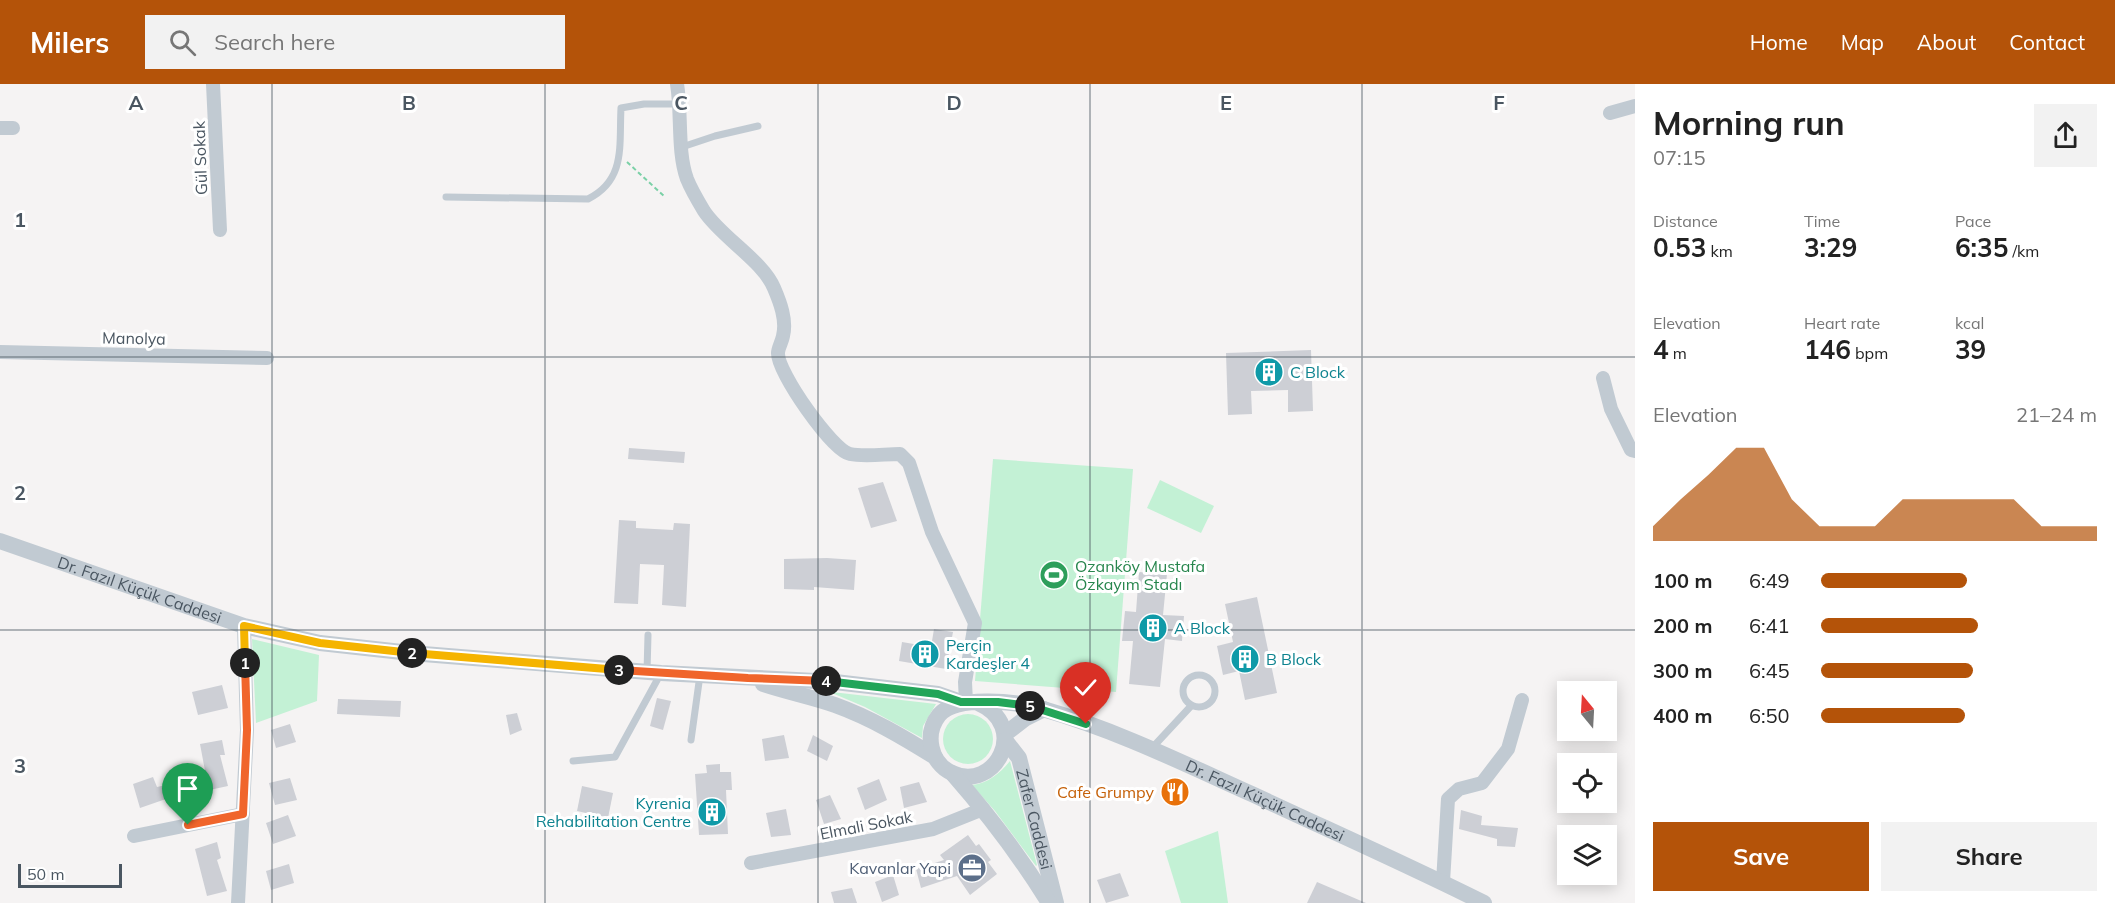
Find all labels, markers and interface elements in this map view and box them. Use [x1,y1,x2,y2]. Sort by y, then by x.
search box [145,15,565,69]
text: Milers [30,25,109,60]
icon: search [166,26,199,59]
text: Search here [214,28,335,56]
text: Home [1750,29,1808,55]
text: Map [1841,29,1884,55]
text: About [1917,29,1976,55]
text: Contact [2009,29,2085,55]
text: A [129,90,144,115]
text: B [402,90,416,115]
text: C [674,90,688,115]
text: D [946,90,962,115]
text: E [1220,90,1232,115]
text: F [1493,90,1505,115]
text: Morning run [1653,102,1845,143]
button: share [2034,104,2097,167]
street label: Gül Sokak [189,120,211,195]
text: 07:15 [1653,145,1706,170]
text: 1 [14,207,26,232]
text: Distance [1653,211,1718,231]
text: Time [1804,211,1840,231]
text: Pace [1955,211,1991,231]
text: 0.53 [1653,231,1706,264]
text: 3:29 [1804,231,1857,264]
text: 6:35 [1955,231,2008,264]
text: km [1706,241,1733,261]
text: /km [2008,241,2039,261]
text: Elevation [1653,313,1721,333]
text: Heart rate [1804,313,1880,333]
text: kcal [1955,313,1984,333]
street label: Manolya [102,327,166,349]
text: 4 [1653,333,1669,366]
text: 146 [1804,333,1851,366]
text: 39 [1955,333,1986,366]
text: m [1669,343,1687,363]
text: bpm [1851,343,1888,363]
building icon: C Block [1253,356,1285,388]
place label: C Block [1290,362,1346,382]
text: Elevation [1653,402,1738,427]
text: 21–24 m [2016,402,2097,427]
text: 2 [14,480,26,505]
street label: Dr. Fazıl Küçük Caddesi [55,552,224,628]
place label: Ozanköy Mustafa Özkayım Stadı [1075,556,1205,594]
sports icon: Ozanköy Mustafa Özkayım Stadı [1038,559,1070,591]
text: 100 m [1653,568,1712,593]
text: 6:49 [1749,568,1790,593]
building icon: A Block [1137,612,1169,644]
text: 200 m [1653,613,1712,638]
text: 6:41 [1749,613,1790,638]
place label: A Block [1174,618,1231,638]
place label: Perçin Kardeşler 4 [946,635,1030,673]
pin: 2 [397,638,427,668]
building icon: Perçin Kardeşler 4 [909,638,941,670]
text: 2 [407,643,417,663]
building icon: B Block [1229,643,1261,675]
pin: 1 [230,648,260,678]
place label: B Block [1266,649,1322,669]
text: 1 [240,653,250,673]
pin: 3 [604,655,634,685]
text: 300 m [1653,658,1712,683]
text: 6:45 [1749,658,1790,683]
text: 3 [614,660,624,680]
pin [1060,662,1111,724]
pin: 4 [811,666,841,696]
text: 4 [821,671,831,691]
icon: check [1069,671,1102,704]
north arrow [1557,681,1617,741]
map controls [1557,681,1617,885]
pin: 5 [1015,691,1045,721]
text: 5 [1025,696,1035,716]
text: 400 m [1653,703,1712,728]
text: 6:50 [1749,703,1790,728]
text: 3 [14,753,26,778]
button: locate [1557,753,1617,813]
street label: Dr. Fazıl Küçük Caddesi [1183,755,1348,845]
pin [162,763,213,825]
street label: Zafer Caddesi [1012,767,1057,872]
icon: arrive [171,772,204,805]
restaurant icon: Cafe Grumpy [1159,776,1191,808]
place label: Cafe Grumpy [1057,782,1155,802]
place label: Kyrenia Rehabilitation Centre [536,793,691,831]
building icon: Kyrenia Rehabilitation Centre [696,796,728,828]
street label: Elmali Sokak [818,806,915,844]
button: Save [1653,822,1869,891]
button: Share [1881,822,2097,891]
button: layers [1557,825,1617,885]
office icon: Kavanlar Yapi [956,852,988,884]
place label: Kavanlar Yapi [849,858,951,878]
scale bar [18,861,122,888]
text: 50 m [27,864,64,884]

